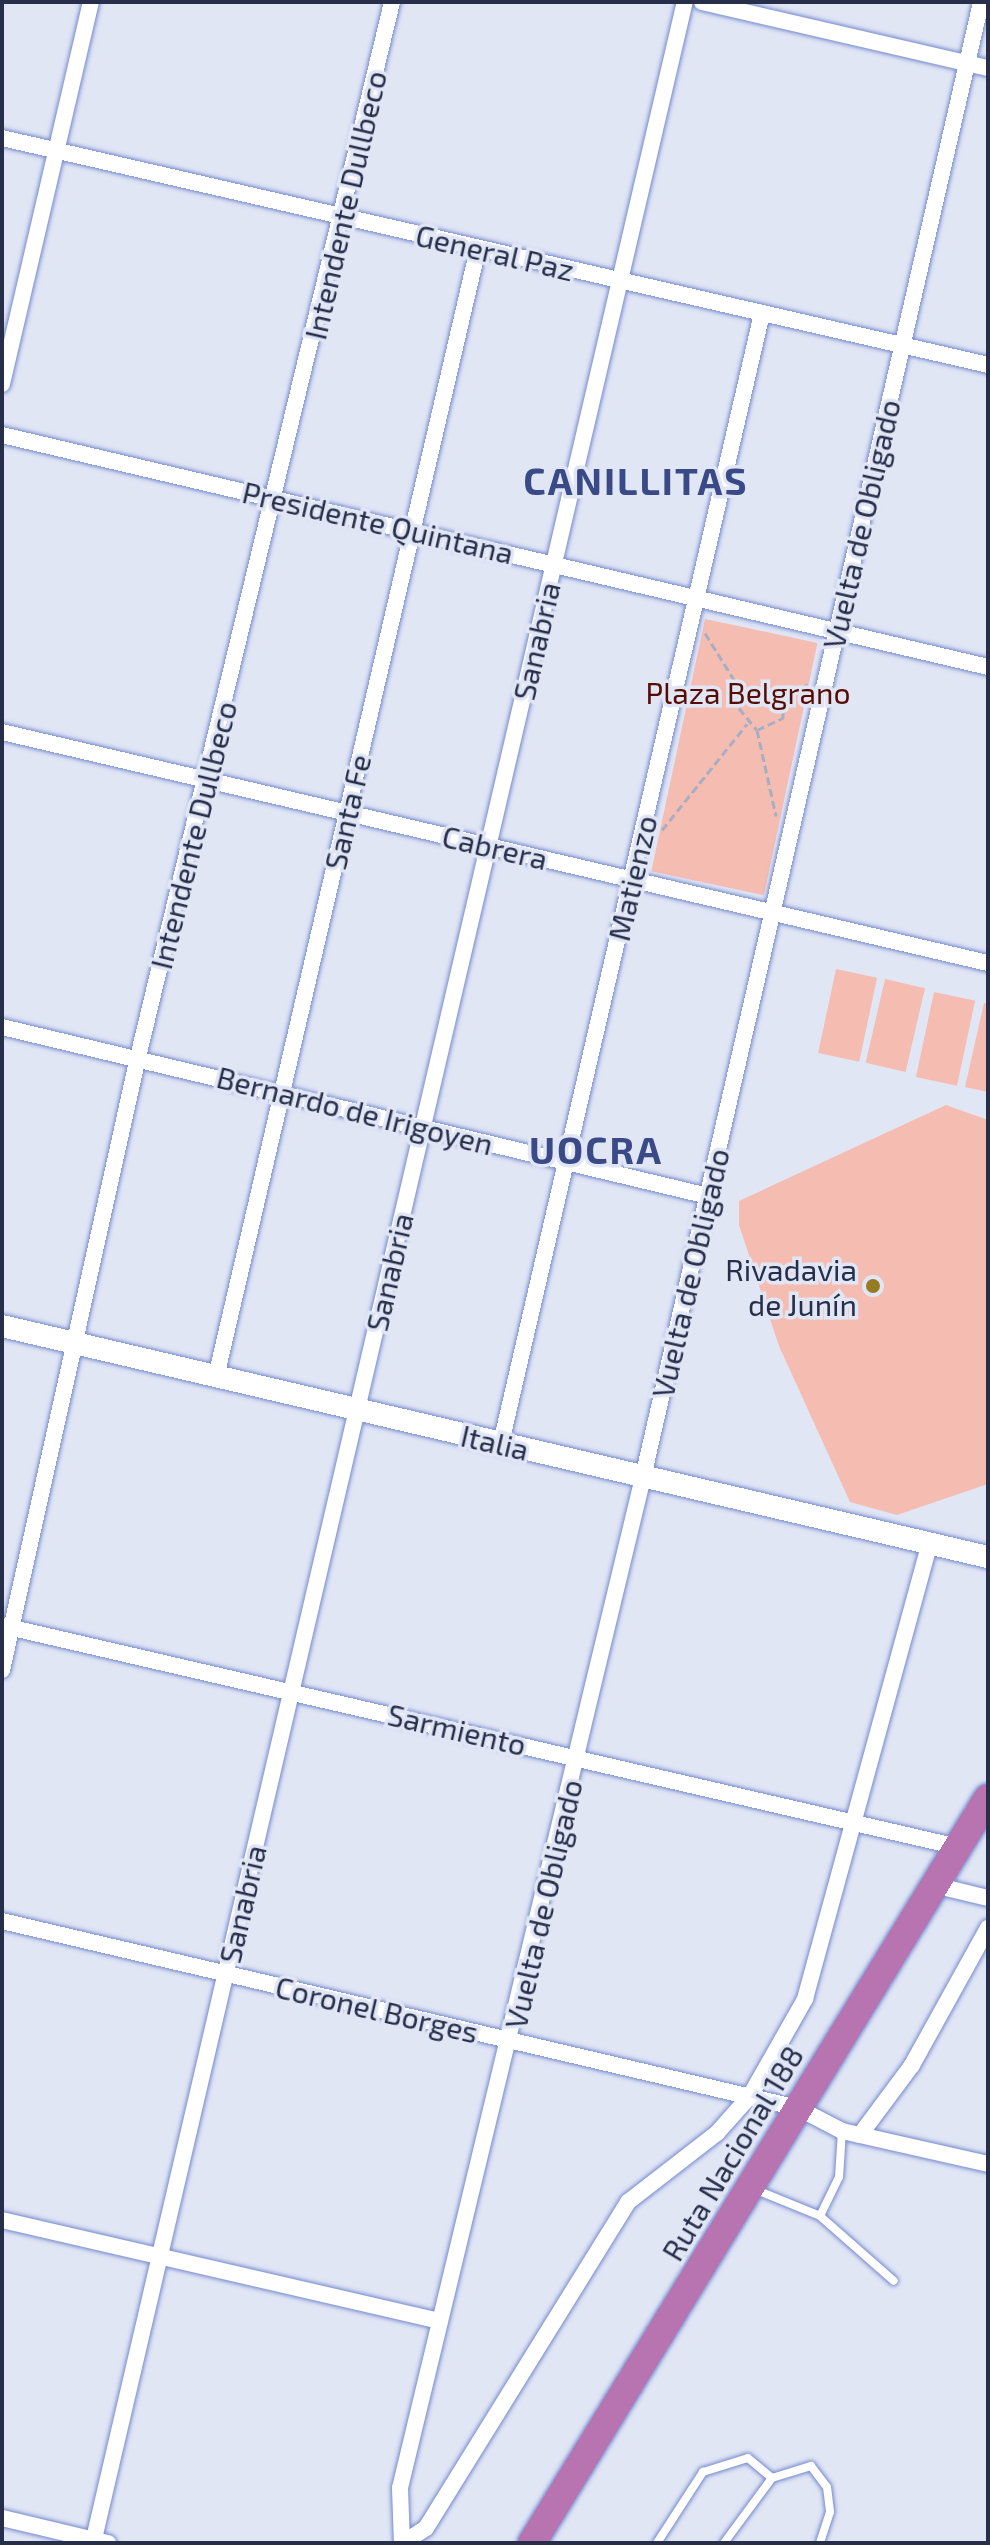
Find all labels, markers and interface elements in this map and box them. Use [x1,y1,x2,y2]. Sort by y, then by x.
street label: Intendente Dullbeco [297,67,393,343]
street label: General Paz [412,216,578,288]
street label: Vuelta de Obligado [815,396,907,652]
district label: CANILLITAS [523,458,749,504]
street label: Presidente Quintana [239,473,517,571]
street label: Sanabria [505,578,567,704]
park label: Plaza Belgrano [646,674,850,710]
street label: Intendente Dullbeco [142,697,244,973]
street label: Santa Fe [316,751,378,873]
street label: Matienzo [600,812,664,944]
street label: Cabrera [439,817,551,877]
street label: Bernardo de Irigoyen [213,1058,497,1162]
district label: UOCRA [529,1127,663,1173]
street label: Vuelta de Obligado [644,1145,736,1401]
street label: Sanabria [358,1209,420,1335]
place label: Rivadavia de Junín [725,1251,857,1322]
marker: Rivadavia de Junín [864,1277,882,1295]
street label: Italia [458,1417,532,1467]
street label: Sarmiento [384,1696,530,1762]
street label: Vuelta de Obligado [497,1776,589,2032]
street label: Sanabria [211,1841,273,1967]
street label: Coronel Borges [272,1968,482,2050]
street label: Ruta Nacional 188 [654,2039,810,2267]

